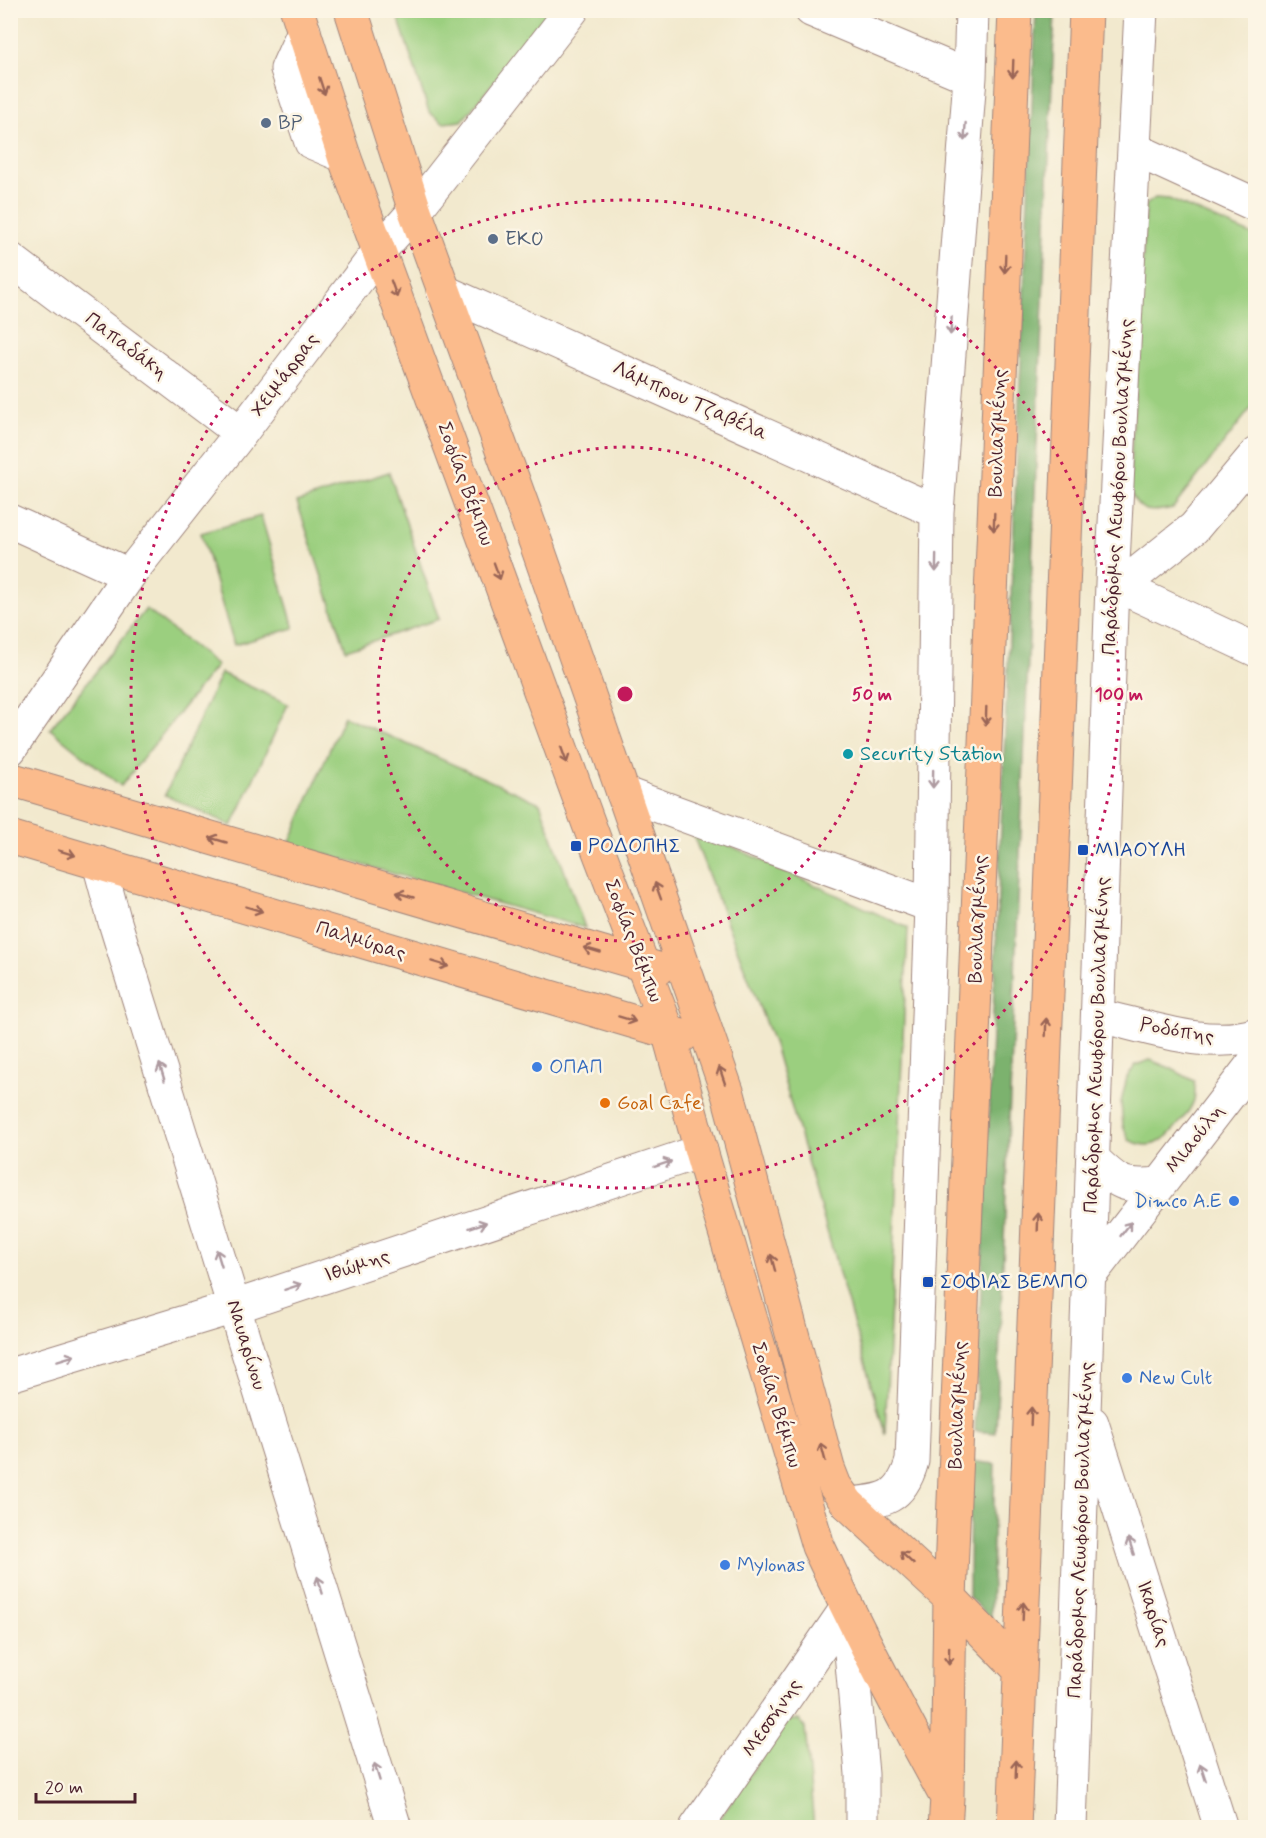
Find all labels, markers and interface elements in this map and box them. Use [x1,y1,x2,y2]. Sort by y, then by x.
one-way arrow [1007,58,1018,78]
one-way arrow [317,76,328,95]
place label: BP [278,110,303,137]
marker: BP [259,116,273,130]
one-way arrow [960,121,971,141]
place label: EKO [505,226,544,253]
marker: EKO [486,232,500,246]
one-way arrow [999,253,1010,273]
one-way arrow [390,280,401,298]
street label: Παπαδάκη [79,306,173,386]
one-way arrow [945,316,956,336]
street label: Παράδρομος Λεωφόρου Βουλιαγμένης [1096,318,1140,656]
street label: Χειμάρρας [245,327,326,422]
street label: Λάμπρου Τζαβέλα [608,355,772,447]
street label: Βουλιαγμένης [982,368,1014,497]
street label: Σοφίας Βέμπω [430,418,500,550]
one-way arrow [989,511,1000,531]
one-way arrow [930,552,942,572]
one-way arrow [492,561,503,580]
text: 50 m [852,683,892,707]
text: 100 m [1095,683,1143,707]
centre of rings [615,684,635,704]
one-way arrow [981,706,992,726]
place label: Security Station [860,741,1003,768]
one-way arrow [559,745,570,763]
marker: Security Station [841,747,855,761]
one-way arrow [927,768,939,788]
place label: ΡΟΔΟΠΗΣ [588,833,681,860]
one-way arrow [208,834,227,845]
place label: ΜΙΑΟΥΛΗ [1095,837,1186,864]
marker: ΡΟΔΟΠΗΣ [569,839,583,853]
marker: ΜΙΑΟΥΛΗ [1076,843,1090,857]
one-way arrow [57,848,76,859]
street label: Βουλιαγμένης [962,854,994,983]
street label: Σοφίας Βέμπω [597,876,669,1006]
street label: Παράδρομος Λεωφόρου Βουλιαγμένης [1078,876,1116,1214]
one-way arrow [652,882,663,901]
one-way arrow [396,889,415,900]
one-way arrow [244,904,263,915]
street label: Παλμύρας [313,915,410,968]
one-way arrow [583,944,602,955]
one-way arrow [431,959,450,970]
street label: Ροδόπης [1138,1011,1216,1051]
one-way arrow [618,1014,637,1025]
one-way arrow [1040,1017,1052,1037]
place label: ΟΠΑΠ [549,1054,603,1081]
marker: ΟΠΑΠ [530,1060,544,1074]
one-way arrow [156,1063,167,1082]
one-way arrow [716,1066,727,1085]
place label: Goal Cafe [617,1090,702,1117]
marker: Goal Cafe [598,1096,612,1110]
street label: Μιαούλη [1159,1099,1231,1179]
one-way arrow [653,1157,672,1168]
place label: Dimco Α.Ε [1134,1188,1222,1215]
marker: Dimco Α.Ε [1227,1194,1241,1208]
one-way arrow [1033,1212,1044,1232]
one-way arrow [468,1219,487,1230]
one-way arrow [1119,1221,1132,1237]
street label: Ιθώμης [321,1243,393,1289]
one-way arrow [213,1249,224,1268]
one-way arrow [767,1254,779,1273]
place label: ΣΟΦΙΑΣ ΒΕΜΠΟ [940,1269,1088,1296]
marker: ΣΟΦΙΑΣ ΒΕΜΠΟ [921,1275,935,1289]
one-way arrow [283,1281,302,1292]
street label: Ναυαρίνου [220,1297,272,1393]
street label: Σοφίας Βέμπω [744,1339,808,1471]
street label: Βουλιαγμένης [942,1340,974,1469]
one-way arrow [56,1352,75,1363]
street label: Παράδρομος Λεωφόρου Βουλιαγμένης [1062,1361,1100,1699]
place label: New Cult [1139,1365,1212,1392]
marker: New Cult [1120,1371,1134,1385]
one-way arrow [1025,1407,1036,1427]
one-way arrow [817,1443,828,1462]
one-way arrow [1125,1537,1136,1556]
one-way arrow [900,1551,915,1565]
place label: Mylonas [737,1552,805,1579]
marker: Mylonas [718,1558,732,1572]
one-way arrow [314,1576,325,1595]
street label: Ικαρίας [1130,1577,1177,1651]
one-way arrow [1017,1602,1028,1622]
one-way arrow [943,1646,955,1666]
street label: Μεσσήνης [736,1673,808,1762]
one-way arrow [1011,1760,1022,1780]
one-way arrow [371,1763,382,1782]
one-way arrow [1197,1763,1208,1782]
scale bar [36,1766,135,1804]
text: 20 m [45,1776,83,1800]

